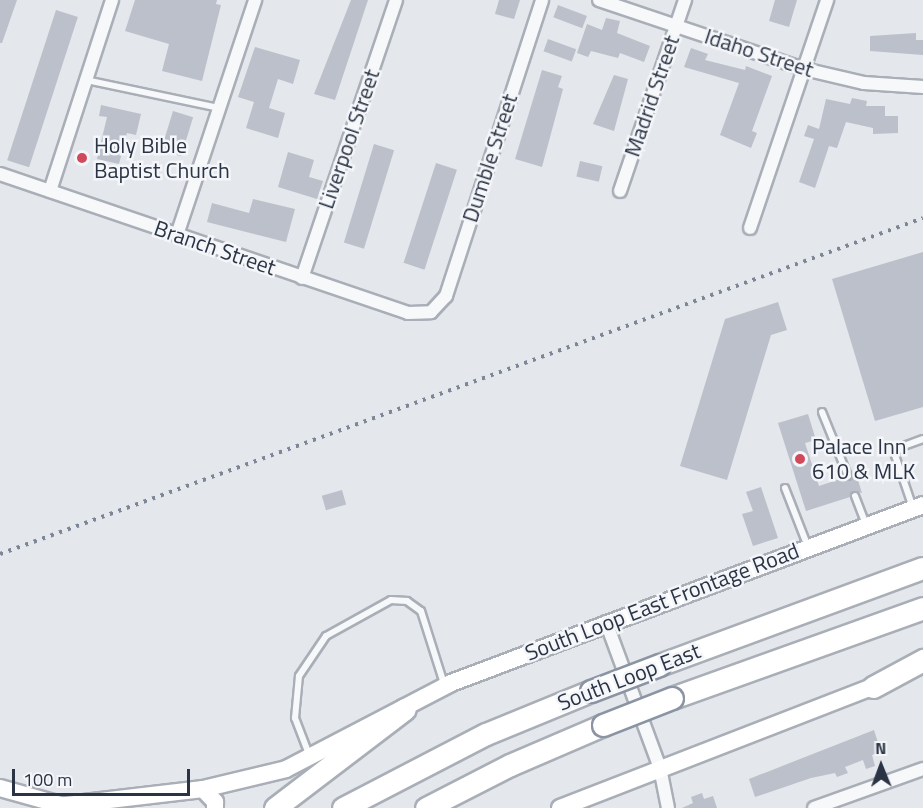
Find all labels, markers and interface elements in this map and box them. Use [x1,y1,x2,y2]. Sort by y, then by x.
street label: Idaho Street [701,23,817,83]
street label: Madrid Street [619,32,685,160]
street label: Liverpool Street [313,66,385,212]
street label: Dumble Street [457,90,523,226]
place label: Holy Bible Baptist Church [94,132,230,184]
marker: Holy Bible Baptist Church [75,151,89,165]
street label: Branch Street [151,215,279,281]
place label: Palace Inn 610 & MLK [812,433,915,484]
marker: Palace Inn 610 & MLK [793,452,807,466]
street label: South Loop East Frontage Road [521,538,803,666]
street label: South Loop East [554,638,704,716]
north arrow [851,736,911,796]
text: N [875,736,886,760]
scale bar [15,757,194,795]
text: 100 m [23,766,72,793]

